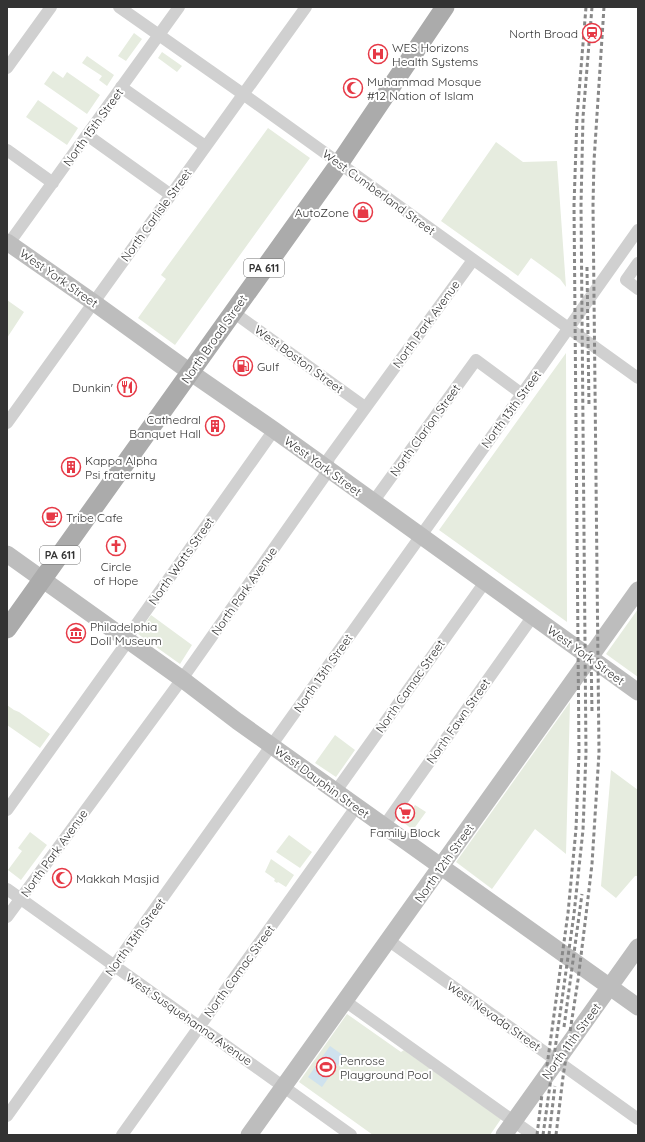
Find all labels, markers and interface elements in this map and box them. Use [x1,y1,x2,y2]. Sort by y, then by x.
station icon: North Broad [581,22,603,44]
place label: North Broad [509,26,578,41]
place label: WES Horizons Health Systems [392,40,478,69]
hospital icon: WES Horizons Health Systems [367,43,389,65]
place label: Muhammad Mosque #12 Nation of Islam [367,74,481,103]
mosque icon: Muhammad Mosque #12 Nation of Islam [342,77,364,99]
street label: North 15th Street [60,85,126,169]
street label: West Cumberland Street [320,146,438,238]
street label: North Carlisle Street [117,166,195,264]
shop icon: AutoZone [352,201,374,223]
place label: AutoZone [295,205,349,220]
street label: West York Street [17,246,101,310]
road number: PA 611 [244,259,284,277]
street label: North Park Avenue [389,277,463,371]
street label: North Broad Street [178,292,250,386]
street label: West Boston Street [252,322,346,396]
fuel station icon: Gulf [232,355,254,377]
place label: Gulf [257,359,280,374]
street label: North 13th Street [478,367,544,451]
restaurant icon: Dunkin' [116,376,138,398]
place label: Dunkin' [72,380,113,395]
street label: North Clarion Street [387,381,463,479]
place label: Cathedral Banquet Hall [129,412,201,441]
building icon: Cathedral Banquet Hall [204,415,226,437]
street label: West York Street [281,433,365,499]
place label: Kappa Alpha Psi fraternity [85,453,157,482]
building icon: Kappa Alpha Psi fraternity [60,456,82,478]
cafe icon: Tribe Cafe [41,506,63,528]
place label: Tribe Cafe [66,510,123,525]
street label: North Watts Street [145,514,217,608]
church icon: Circle of Hope [105,535,127,557]
street label: North Park Avenue [208,544,280,638]
road number: PA 611 [40,546,80,564]
place label: Circle of Hope [94,559,139,588]
place label: Philadelphia Doll Museum [90,619,162,648]
museum icon: Philadelphia Doll Museum [65,622,87,644]
street label: West York Street [544,622,628,688]
street label: North 13th Street [290,631,356,715]
street label: North Camac Street [372,636,448,736]
street label: North Fawn Street [423,676,493,766]
street label: West Dauphin Street [272,743,372,821]
supermarket icon: Family Block [394,802,416,824]
street label: North Park Avenue [17,806,91,900]
street label: North 12th Street [411,821,477,905]
place label: Family Block [370,825,440,840]
mosque icon: Makkah Masjid [51,867,73,889]
place label: Makkah Masjid [76,871,159,886]
street label: North 13th Street [102,895,168,979]
street label: North Camac Street [200,922,278,1020]
street label: West Susquehanna Avenue [123,970,255,1069]
street label: West Nevada Street [444,978,544,1054]
street label: North 11th Street [538,1000,604,1082]
place label: Penrose Playground Pool [340,1053,432,1082]
sports icon: Penrose Playground Pool [315,1056,337,1078]

